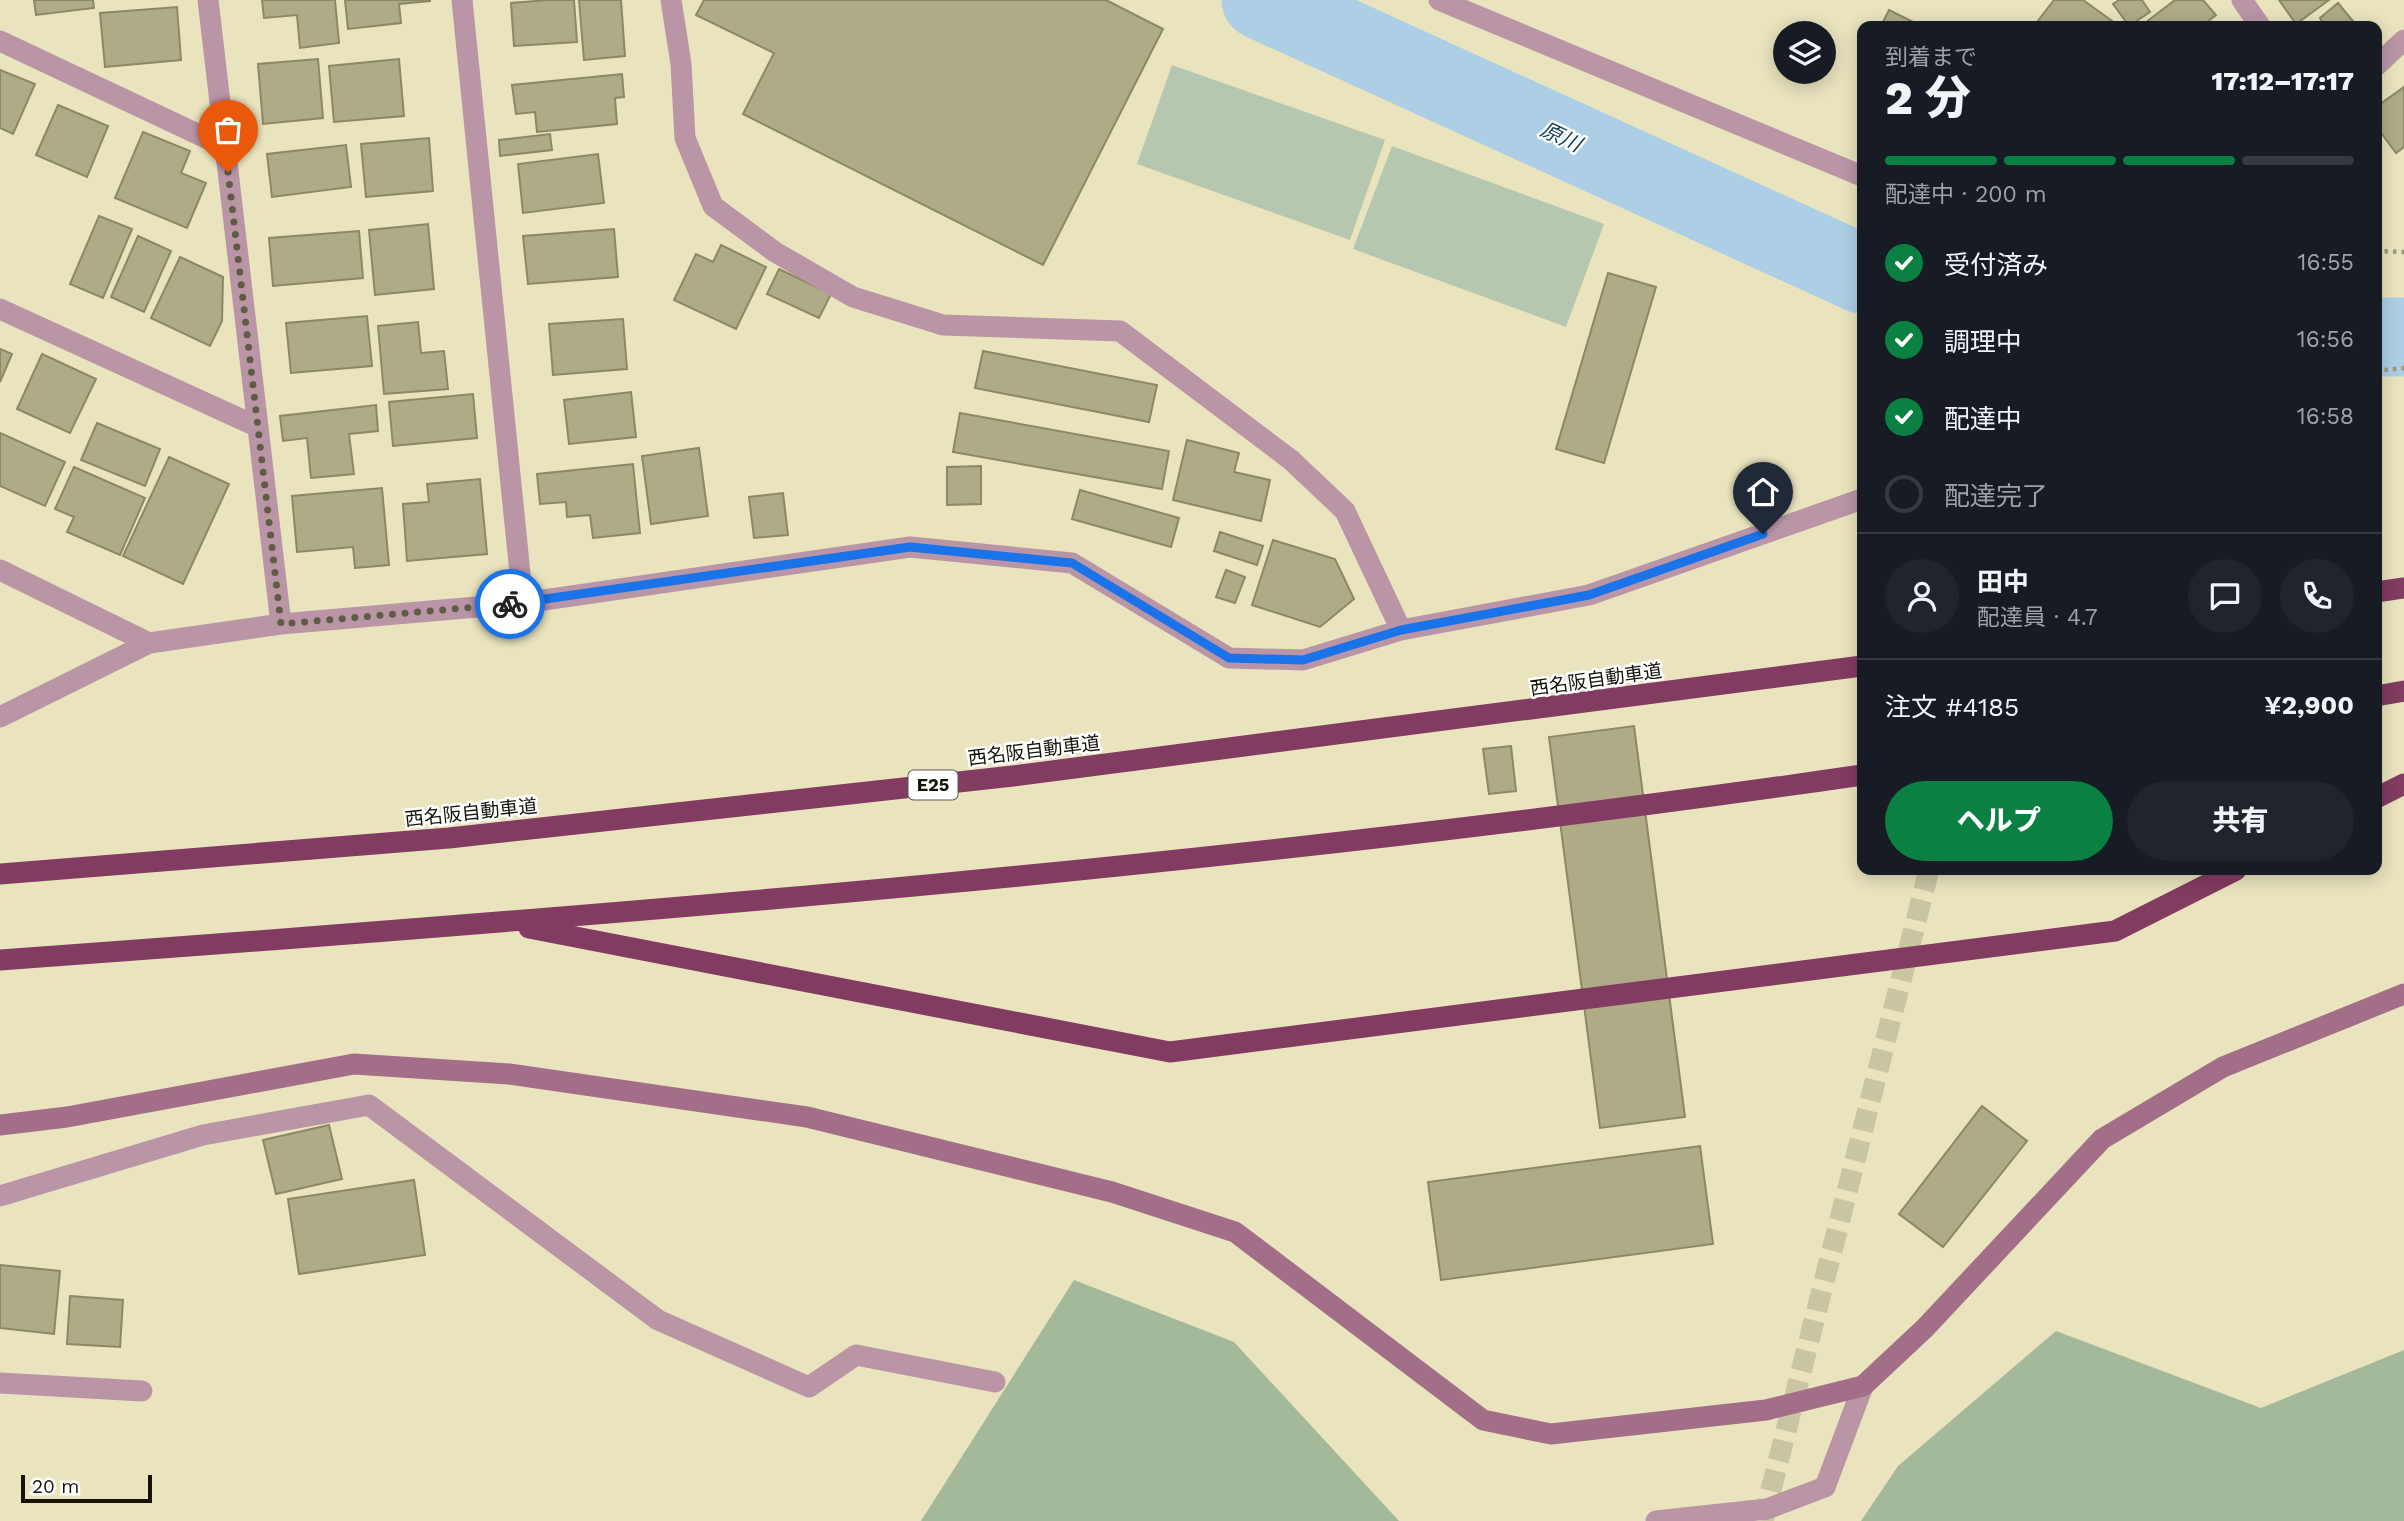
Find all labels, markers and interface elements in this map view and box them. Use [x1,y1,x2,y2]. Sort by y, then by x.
map controls [1773,21,1836,84]
button: layers [1773,21,1836,84]
text: 到着まで [1885,44,1977,71]
text: 17:12–17:17 [2212,66,2354,96]
text: 2 分 [1885,71,1971,125]
pin [198,100,258,172]
icon: bag [209,111,247,149]
water label: 原川 [1537,116,1587,158]
text: 配達中 · 200 m [1885,181,2047,208]
icon: check [1885,244,1923,282]
text: 16:55 [2297,249,2354,276]
text: 受付済み [1944,250,2048,280]
icon: check [1885,321,1923,359]
text: 16:56 [2297,326,2354,353]
text: 調理中 [1944,327,2022,357]
icon: check [1885,398,1923,436]
text: 16:58 [2297,403,2354,430]
text: 配達中 [1944,404,2022,434]
pin [1733,462,1793,534]
icon: home [1744,473,1782,511]
text: 配達完了 [1944,481,2048,511]
button: person [1885,559,1959,633]
button: chat [2188,559,2262,633]
button: phone [2280,559,2354,633]
text: 田中 [1977,567,2029,597]
courier [475,569,545,639]
icon: bike [491,585,529,623]
text: 配達員 · 4.7 [1977,604,2098,631]
street label: 西名阪自動車道 [1529,659,1664,700]
text: ¥2,900 [2264,690,2354,720]
text: 注文 #4185 [1885,692,2019,722]
street label: 西名阪自動車道 [967,731,1101,770]
road number: E25 [908,770,958,800]
button: ヘルプ [1885,781,2113,861]
button: 共有 [2127,781,2354,861]
street label: 西名阪自動車道 [404,794,538,831]
scale bar [21,1472,152,1504]
text: 20 m [32,1475,79,1498]

